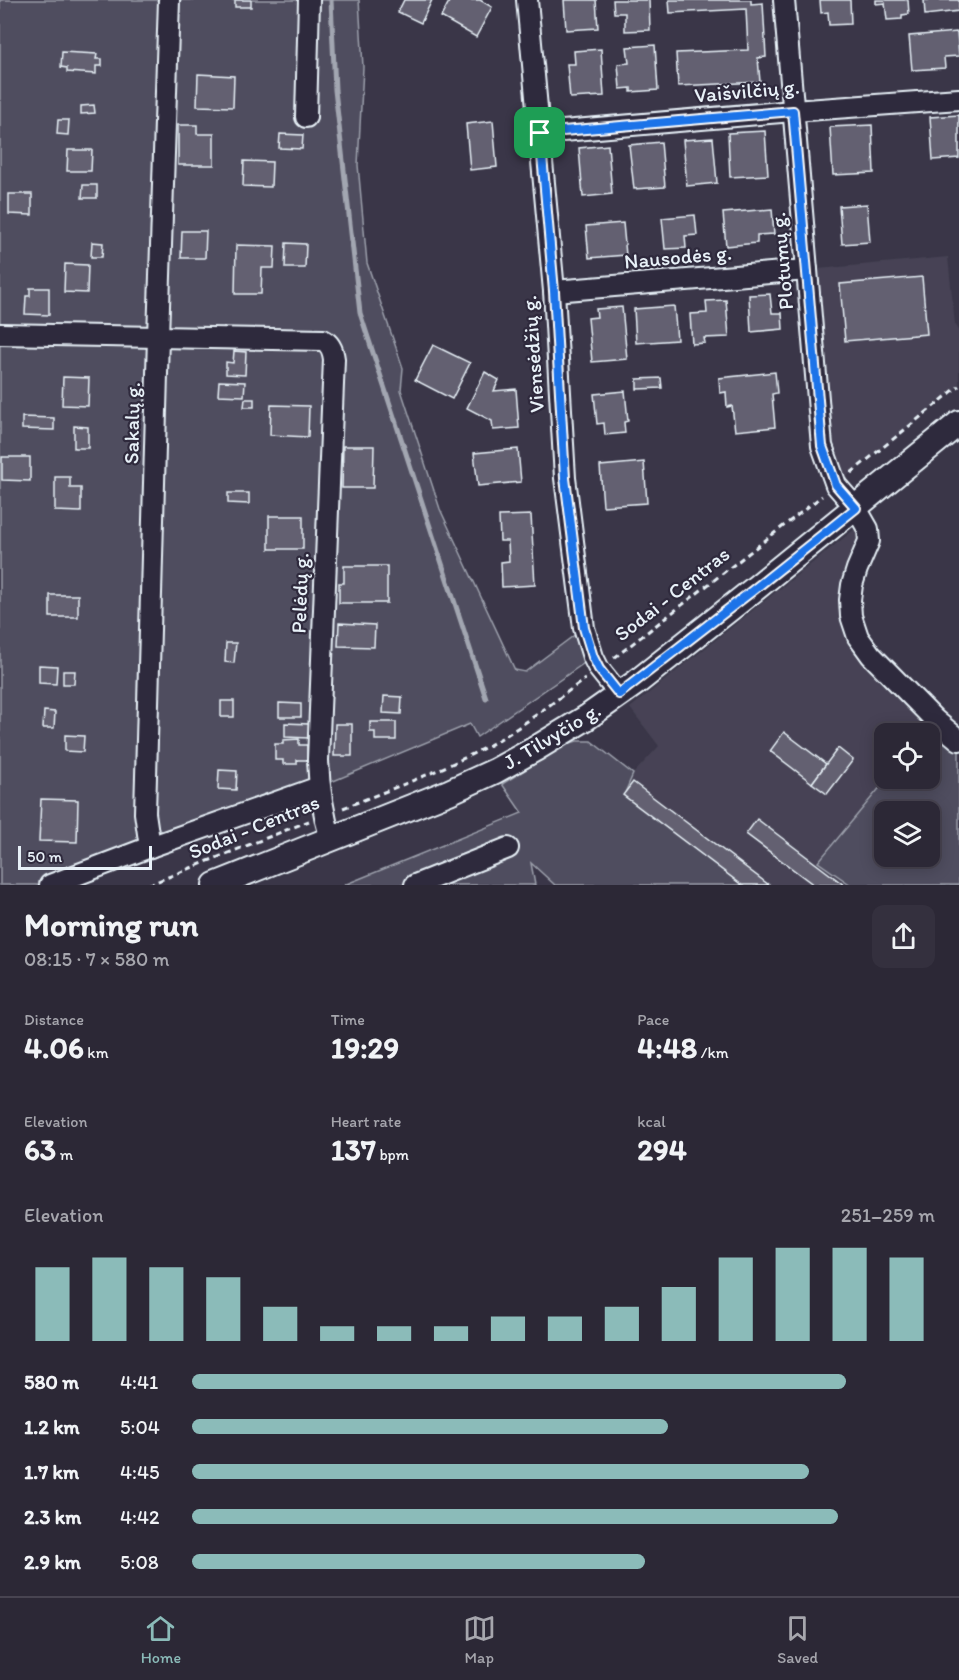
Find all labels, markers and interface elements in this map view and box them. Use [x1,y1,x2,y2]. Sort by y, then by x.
street label: Vaišvilčių g. [693,73,801,108]
pin [514,107,565,158]
icon: arrive [523,116,556,149]
street label: Plotumų g. [765,211,798,311]
street label: Nausodės g. [623,239,733,274]
street label: Viensėdžių g. [516,294,549,414]
street label: Sakalų g. [118,382,145,464]
street label: Sodai - Centras [609,541,734,646]
street label: Pelėdų g. [286,552,313,634]
street label: J. Tilvyčio g. [498,697,605,774]
map controls [874,723,940,867]
button: locate [874,723,940,789]
street label: Sodai - Centras [185,789,323,864]
button: layers [874,801,940,867]
scale bar [18,843,152,870]
text: 50 m [27,847,62,866]
text: Morning run [24,905,199,944]
button: share [872,905,935,968]
text: 08:15 · 7 × 580 m [24,947,170,971]
text: Distance [24,1010,84,1029]
text: Time [331,1010,365,1029]
text: Pace [637,1010,669,1029]
text: 4.06 [24,1029,84,1066]
text: 19:29 [331,1029,399,1066]
text: 4:48 [637,1029,697,1066]
text: km [84,1043,109,1062]
text: /km [697,1043,729,1062]
text: Elevation [24,1112,88,1131]
text: Heart rate [331,1112,401,1131]
text: kcal [637,1112,666,1131]
text: 63 [24,1131,56,1168]
text: 137 [331,1131,376,1168]
text: 294 [637,1131,687,1168]
text: m [56,1145,73,1164]
text: bpm [376,1145,409,1164]
text: Elevation [24,1203,103,1227]
text: 251–259 m [841,1203,935,1227]
text: 580 m [24,1370,79,1394]
text: 4:41 [120,1370,158,1394]
text: 1.2 km [24,1415,80,1439]
text: 5:04 [120,1415,160,1439]
text: 1.7 km [24,1460,79,1484]
text: 4:45 [120,1460,159,1484]
text: 2.3 km [24,1505,81,1529]
text: 4:42 [120,1505,159,1529]
text: 2.9 km [24,1550,81,1574]
text: 5:08 [120,1550,159,1574]
tab: Home [141,1612,181,1667]
tab: Map [463,1612,496,1667]
tab: Saved [777,1612,818,1667]

